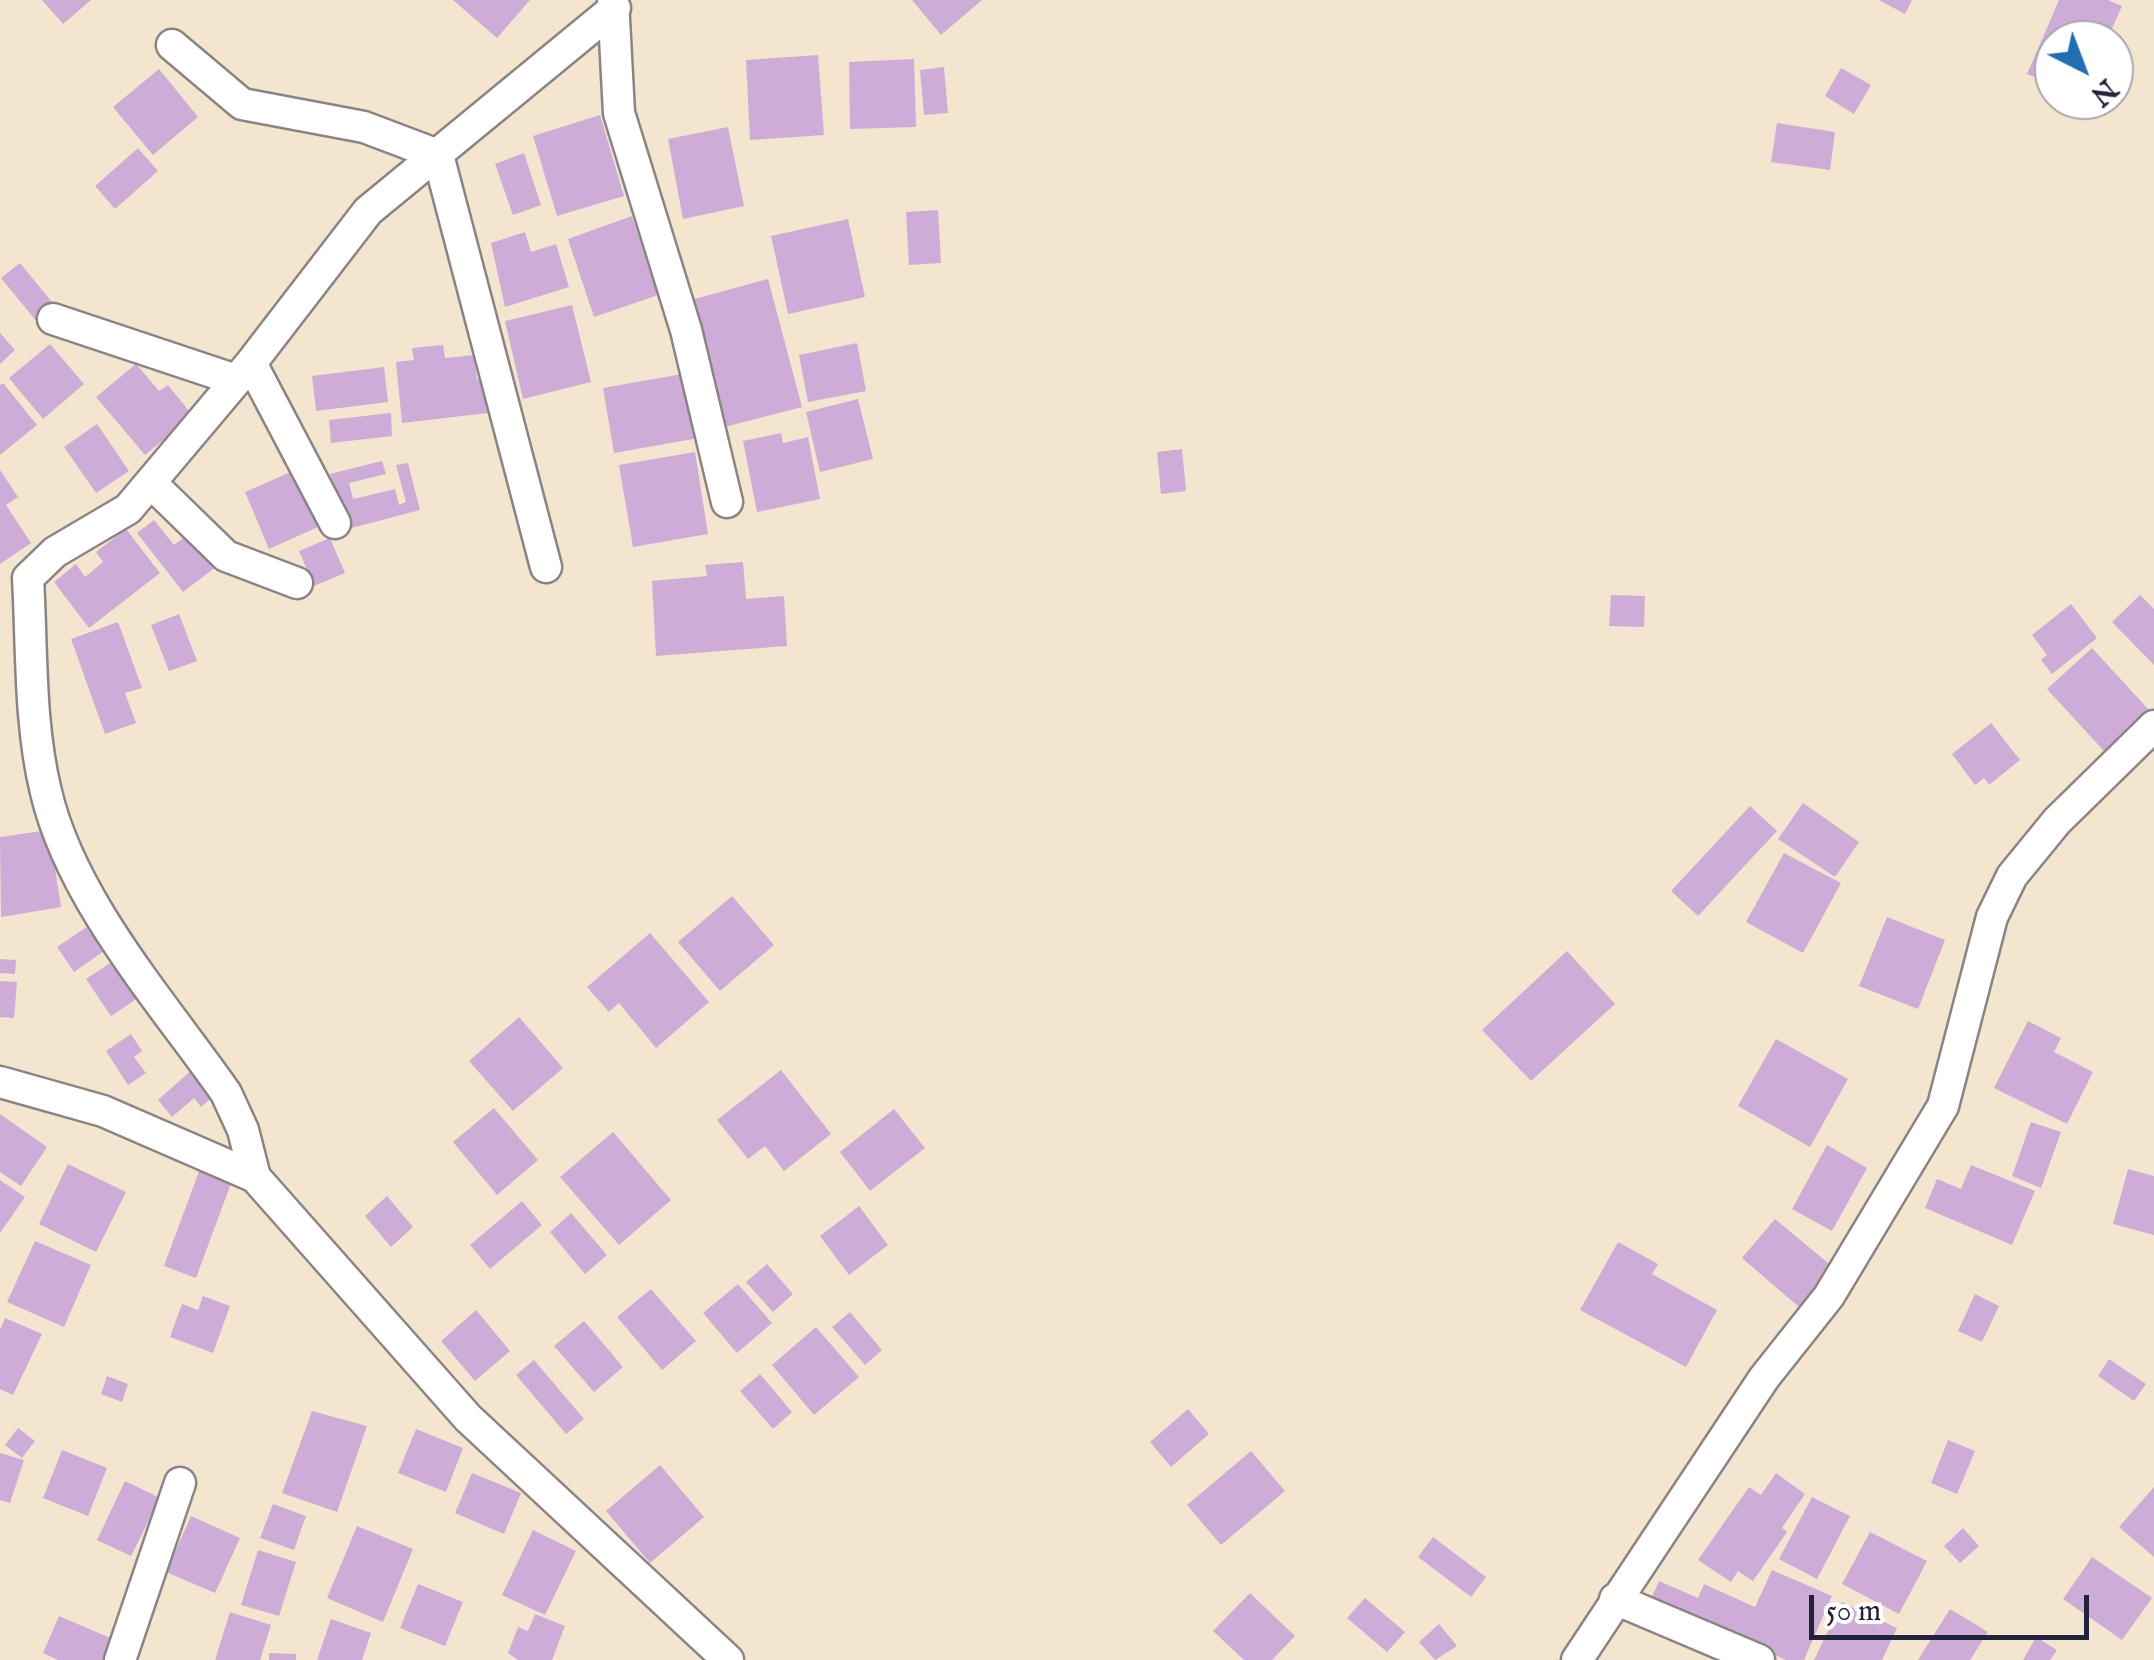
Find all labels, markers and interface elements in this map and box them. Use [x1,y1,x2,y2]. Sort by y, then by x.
north arrow [2034,20,2134,120]
text: N [2082,70,2124,112]
scale bar [1814,1575,2094,1637]
text: 50 m [1826,1593,1881,1631]

